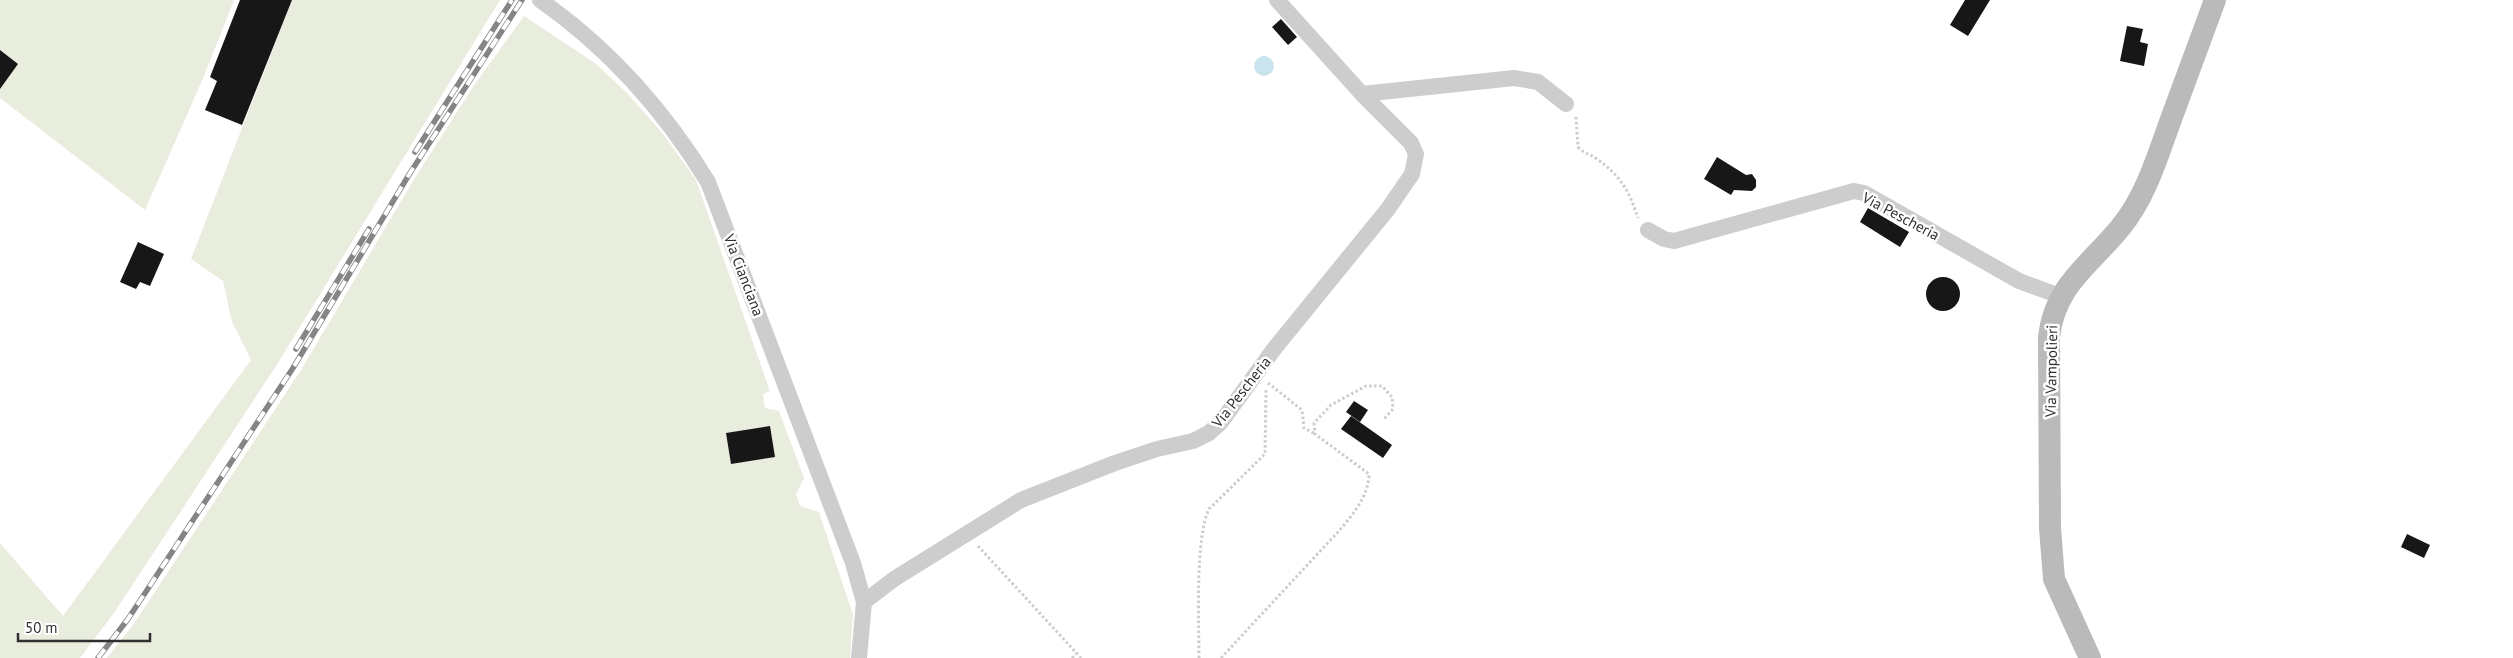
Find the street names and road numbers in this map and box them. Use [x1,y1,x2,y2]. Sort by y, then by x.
street label: Via Pescheria [1858,187,1943,244]
street label: Via Cianciana [719,230,768,319]
street label: Via Vampolieri [2041,325,2061,418]
street label: Via Pescheria [1207,353,1275,432]

